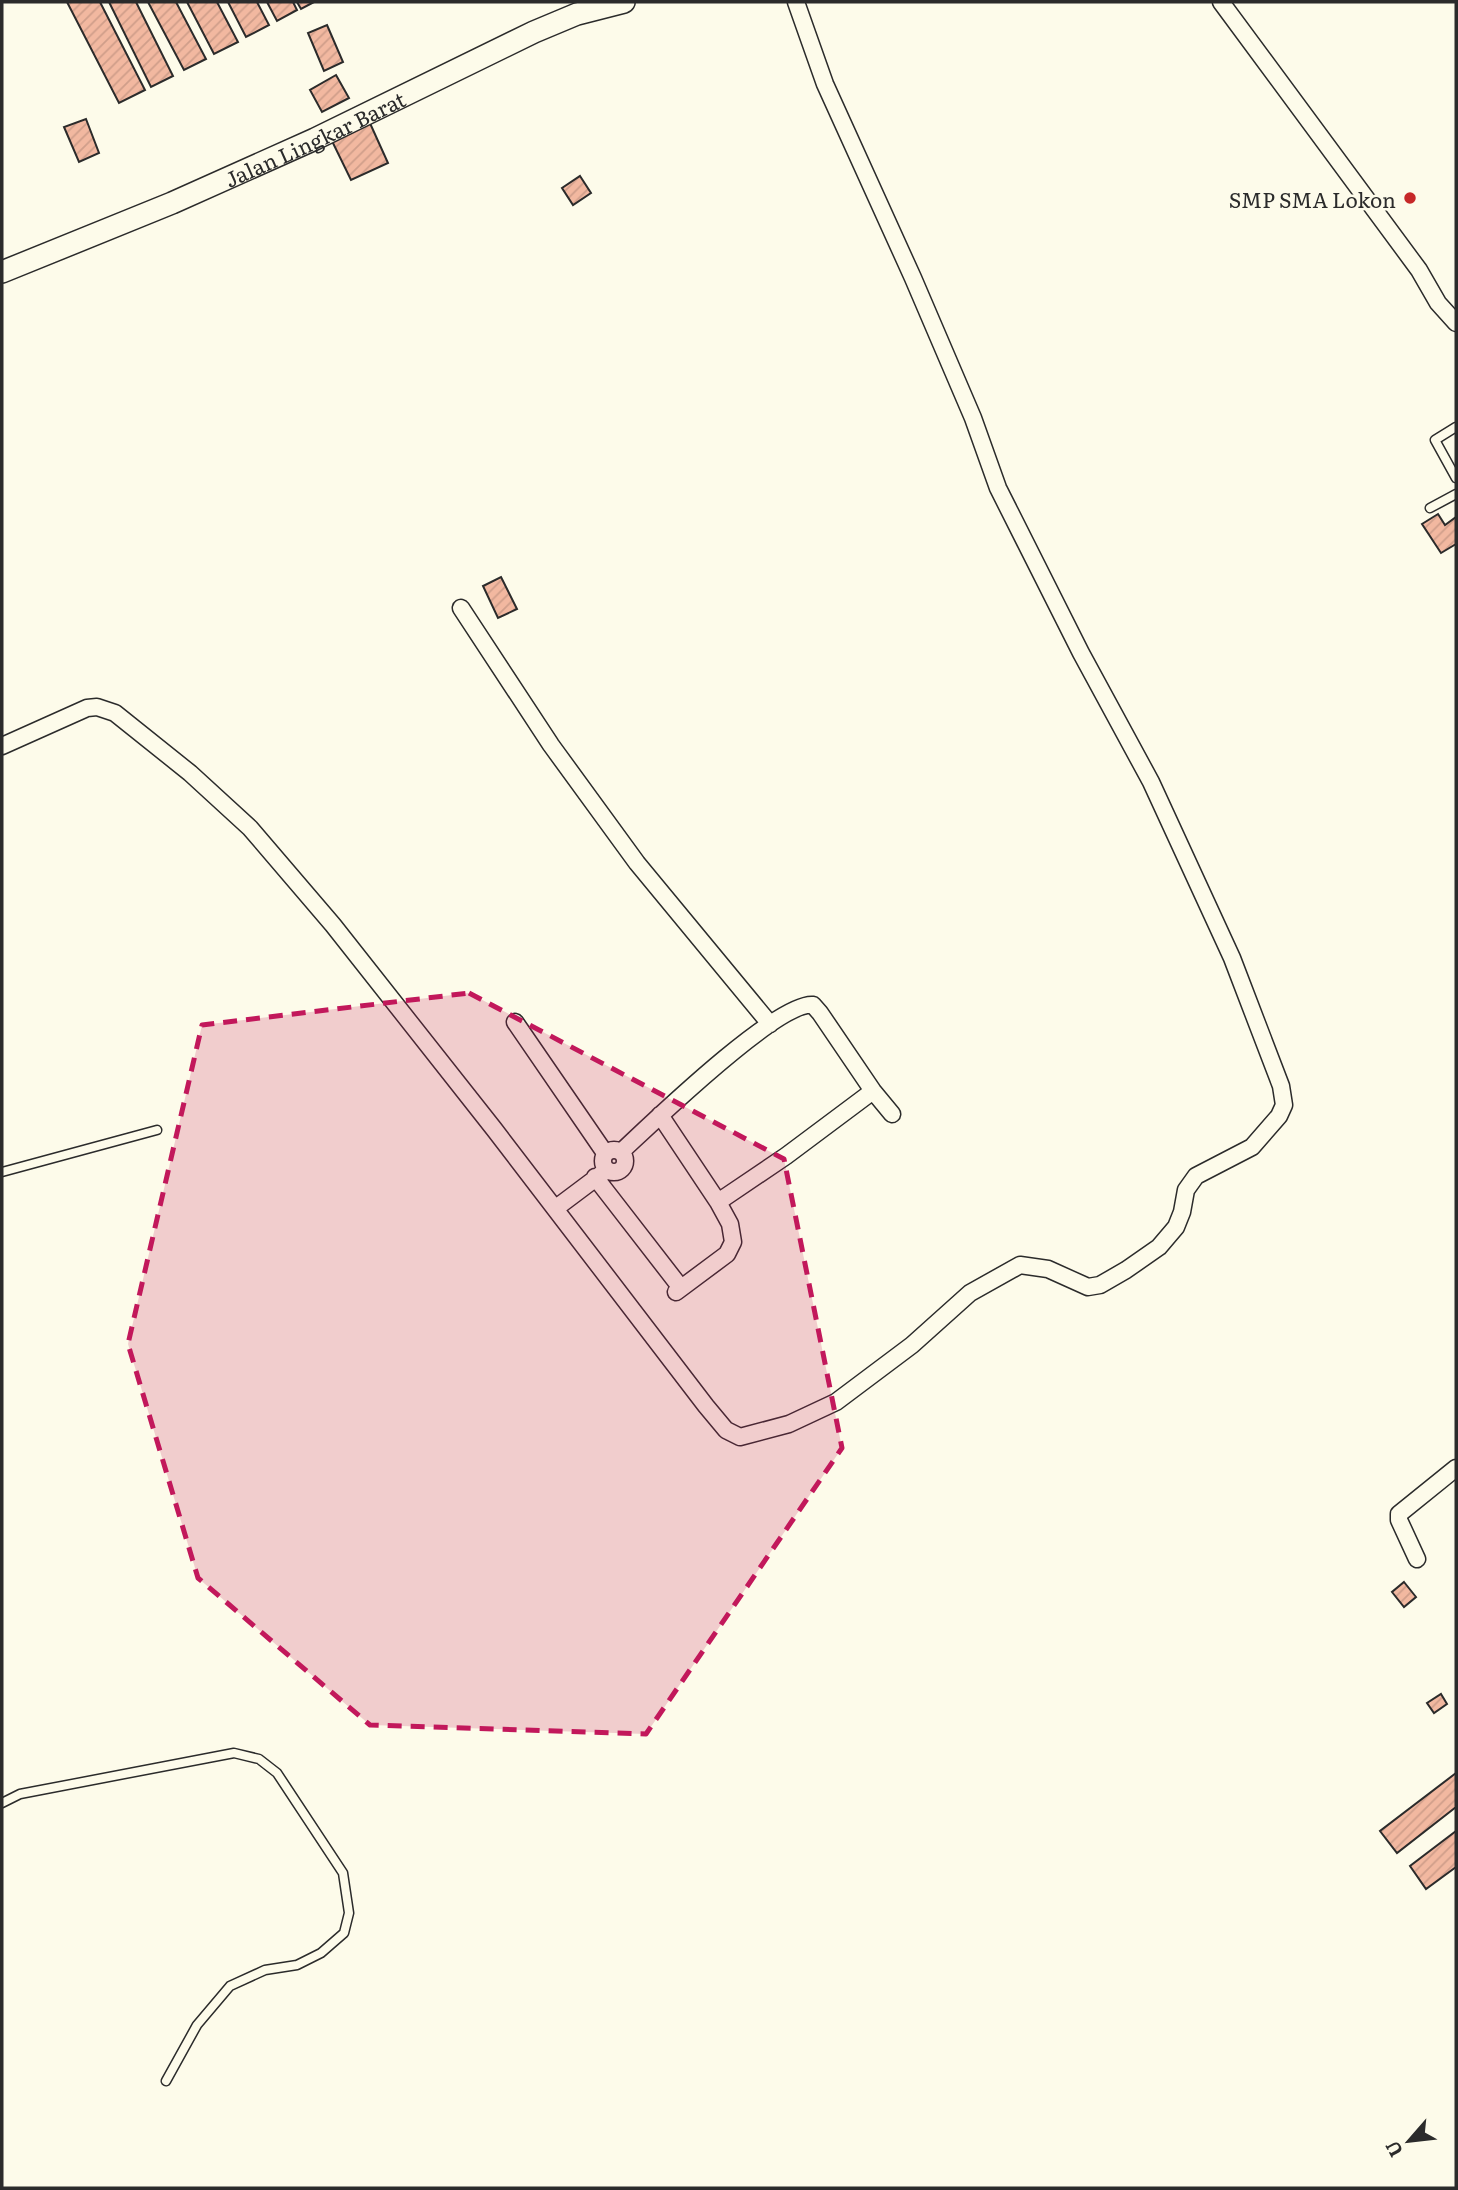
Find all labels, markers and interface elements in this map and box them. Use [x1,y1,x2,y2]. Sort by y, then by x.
street label: Jalan Lingkar Barat [219,82,410,193]
place label: SMP SMA Lokon [1229,183,1396,214]
marker: SMP SMA Lokon [1402,190,1418,206]
north arrow [1374,2106,1444,2176]
text: U [1377,2136,1409,2163]

